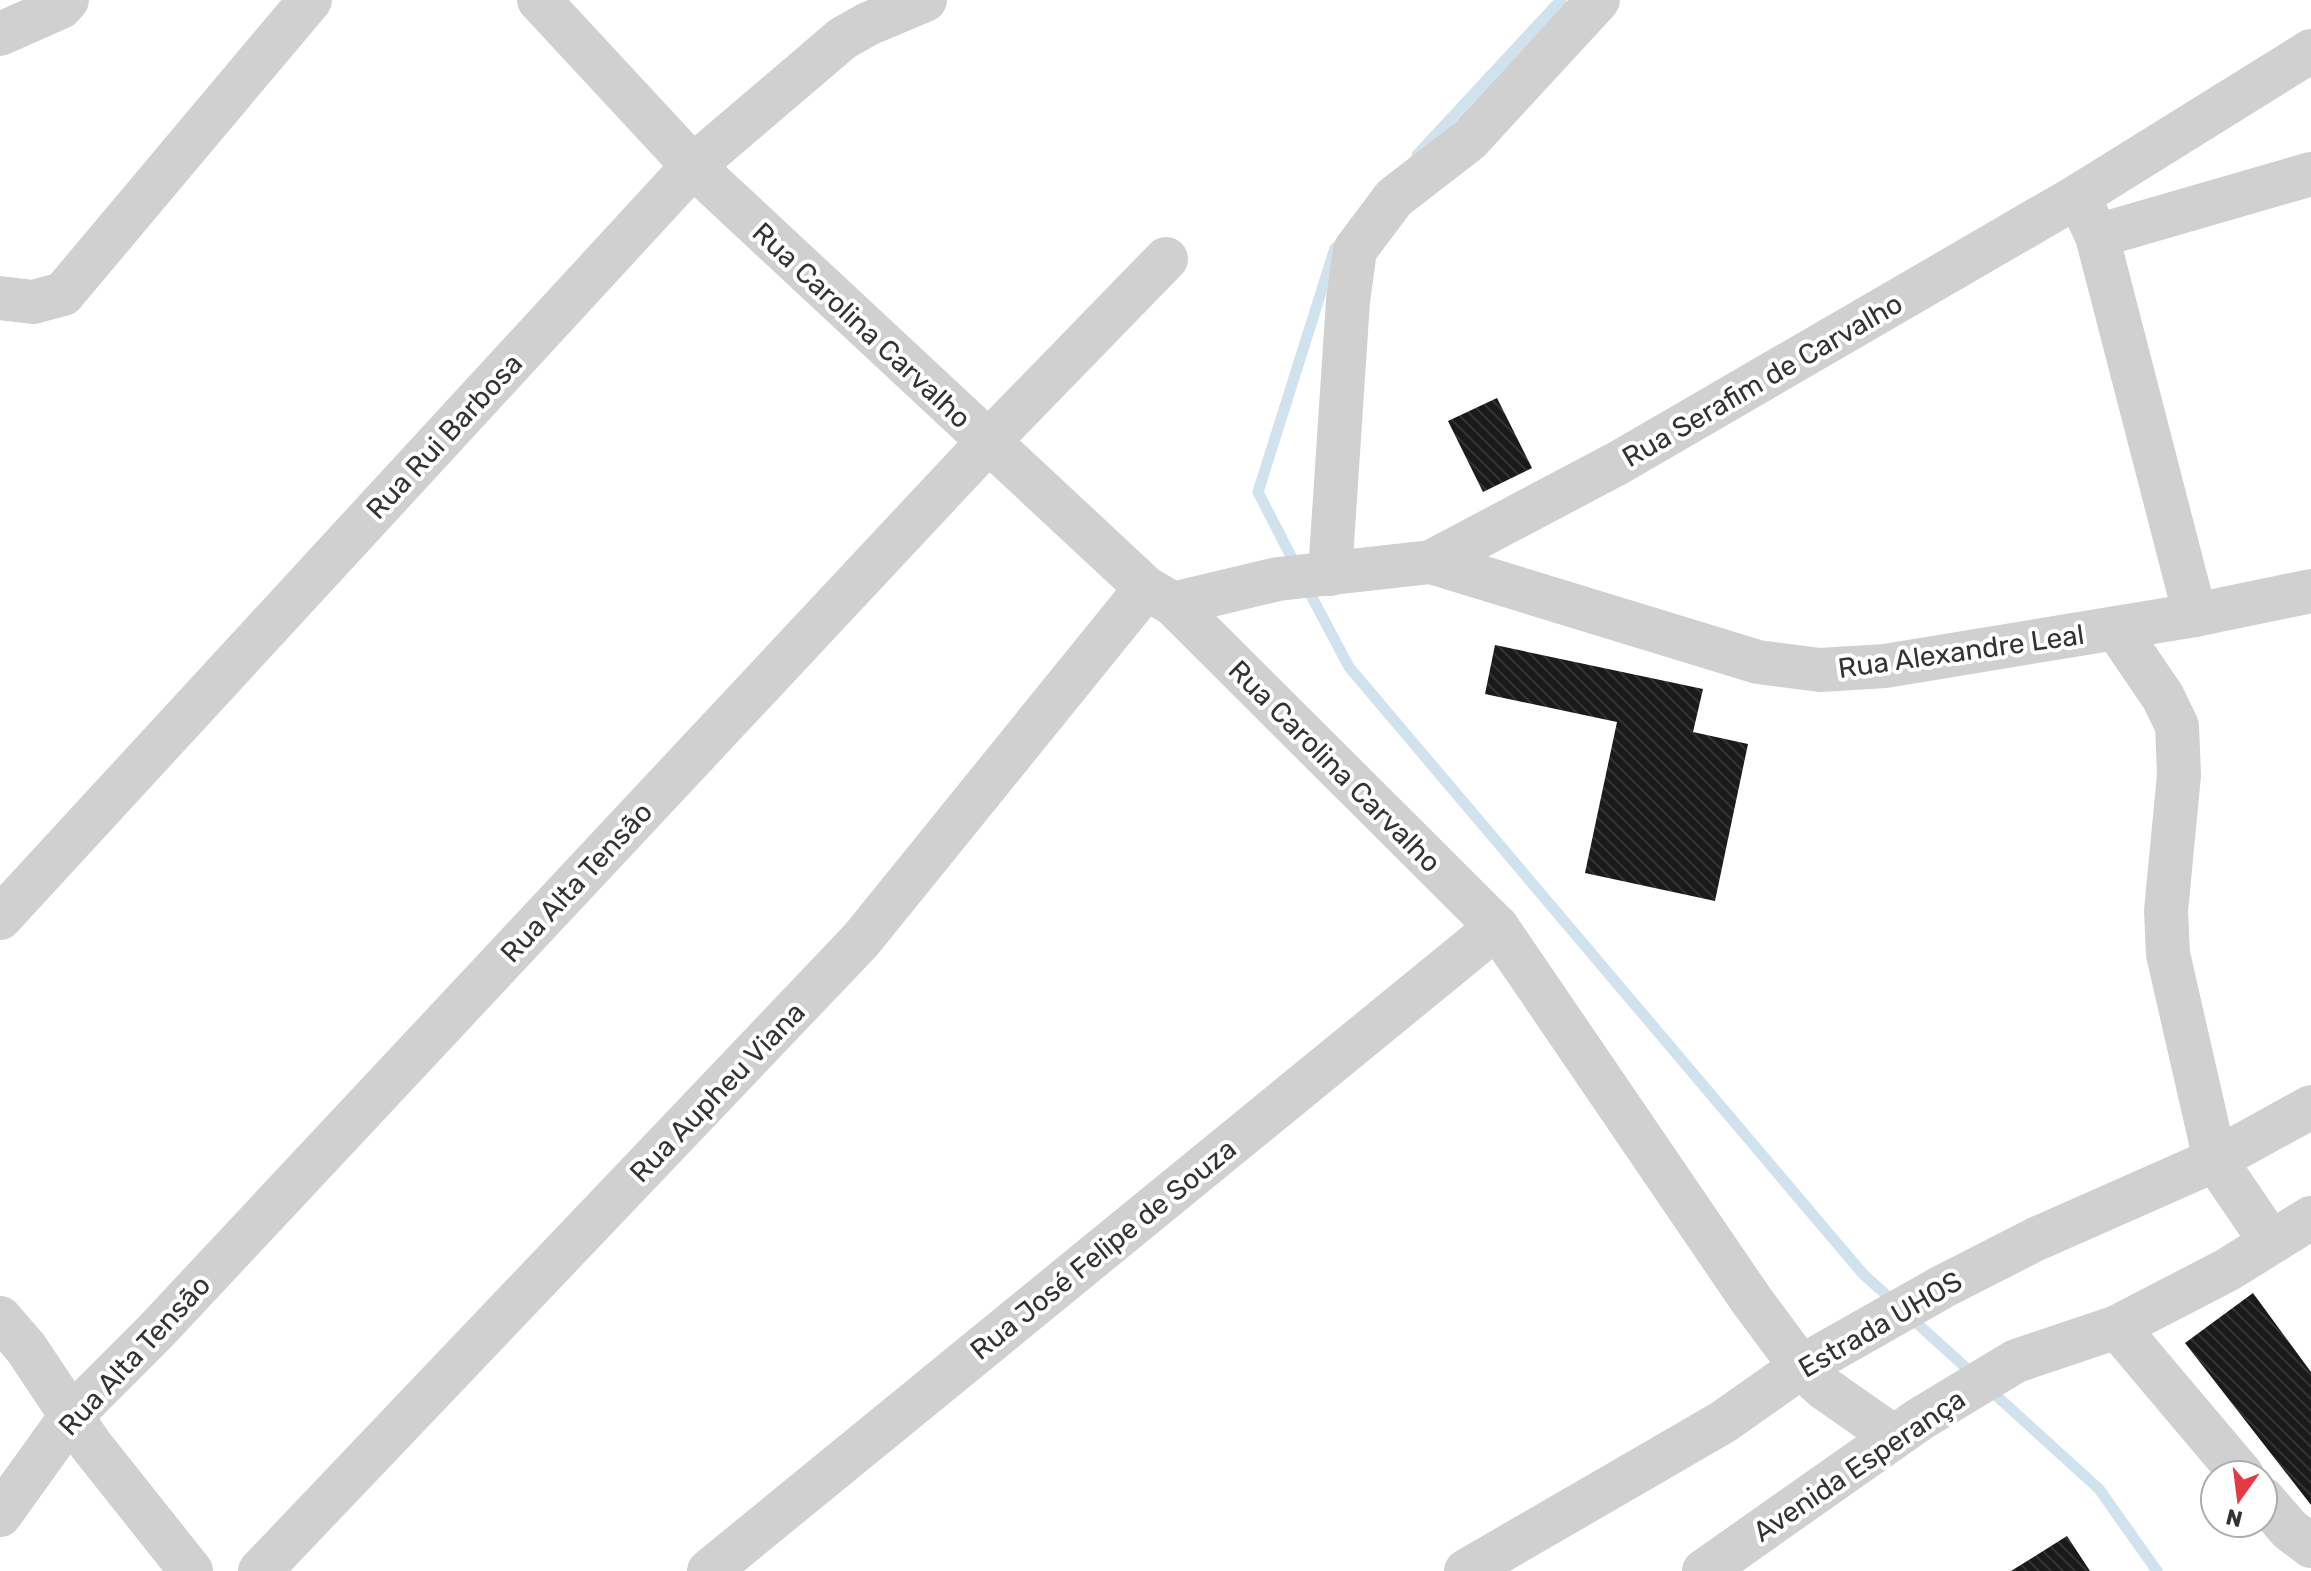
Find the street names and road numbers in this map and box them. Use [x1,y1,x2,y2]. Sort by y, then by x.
street label: Rua Carolina Carvalho [746,216,977,435]
street label: Rua Serafim de Carvalho [1616,287,1908,474]
street label: Rua Rui Barbosa [359,347,529,526]
street label: Rua Alexandre Leal [1836,618,2086,685]
street label: Rua Carolina Carvalho [1222,654,1447,879]
street label: Rua Alta Tensão [494,795,659,969]
street label: Rua Aupheu Viana [623,995,812,1189]
street label: Rua José Felipe de Souza [964,1132,1243,1367]
street label: Estrada UHOS [1793,1264,1968,1384]
street label: Rua Alta Tensão [52,1268,217,1442]
street label: Avenida Esperança [1747,1382,1972,1549]

